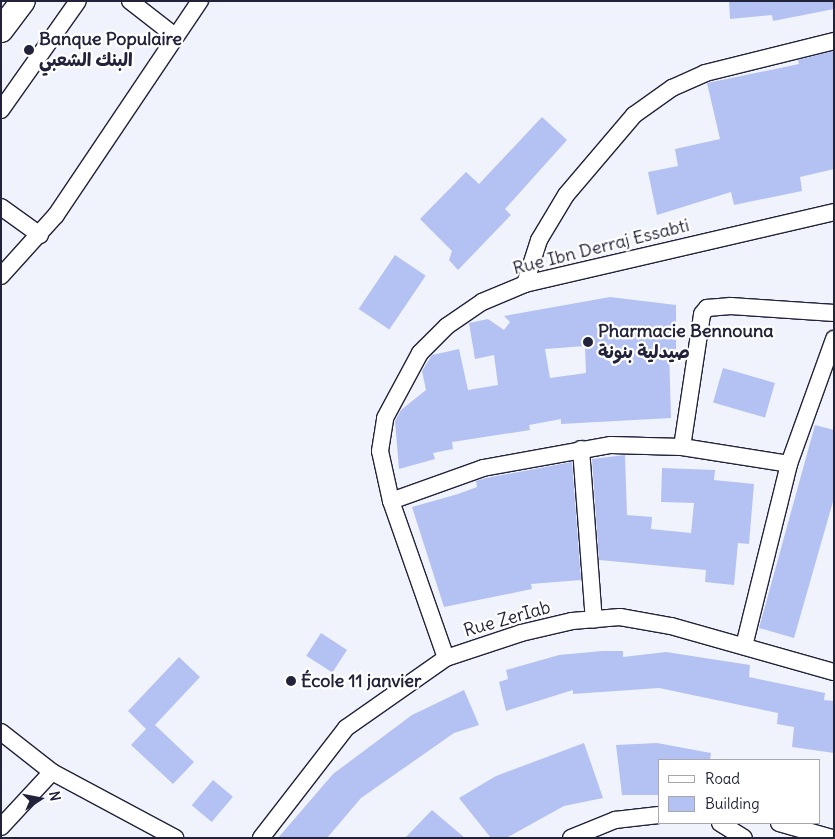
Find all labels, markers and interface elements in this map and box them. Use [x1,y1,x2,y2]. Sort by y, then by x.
place label: Banque Populaire البنك الشعبي [39,29,182,72]
marker: Banque Populaire البنك الشعبي [23,44,35,56]
street label: Rue Ibn Derraj Essabti [511,215,691,279]
place label: Pharmacie Bennouna صيدلية بنونة [598,321,774,364]
marker: Pharmacie Bennouna صيدلية بنونة [582,336,594,348]
street label: Rue ZerIab [461,596,553,642]
place label: École 11 janvier [301,670,421,692]
marker: École 11 janvier [285,675,297,687]
legend [658,759,820,824]
text: Road [705,769,740,788]
north arrow [15,774,65,824]
text: N [45,790,64,803]
text: Building [705,794,760,813]

